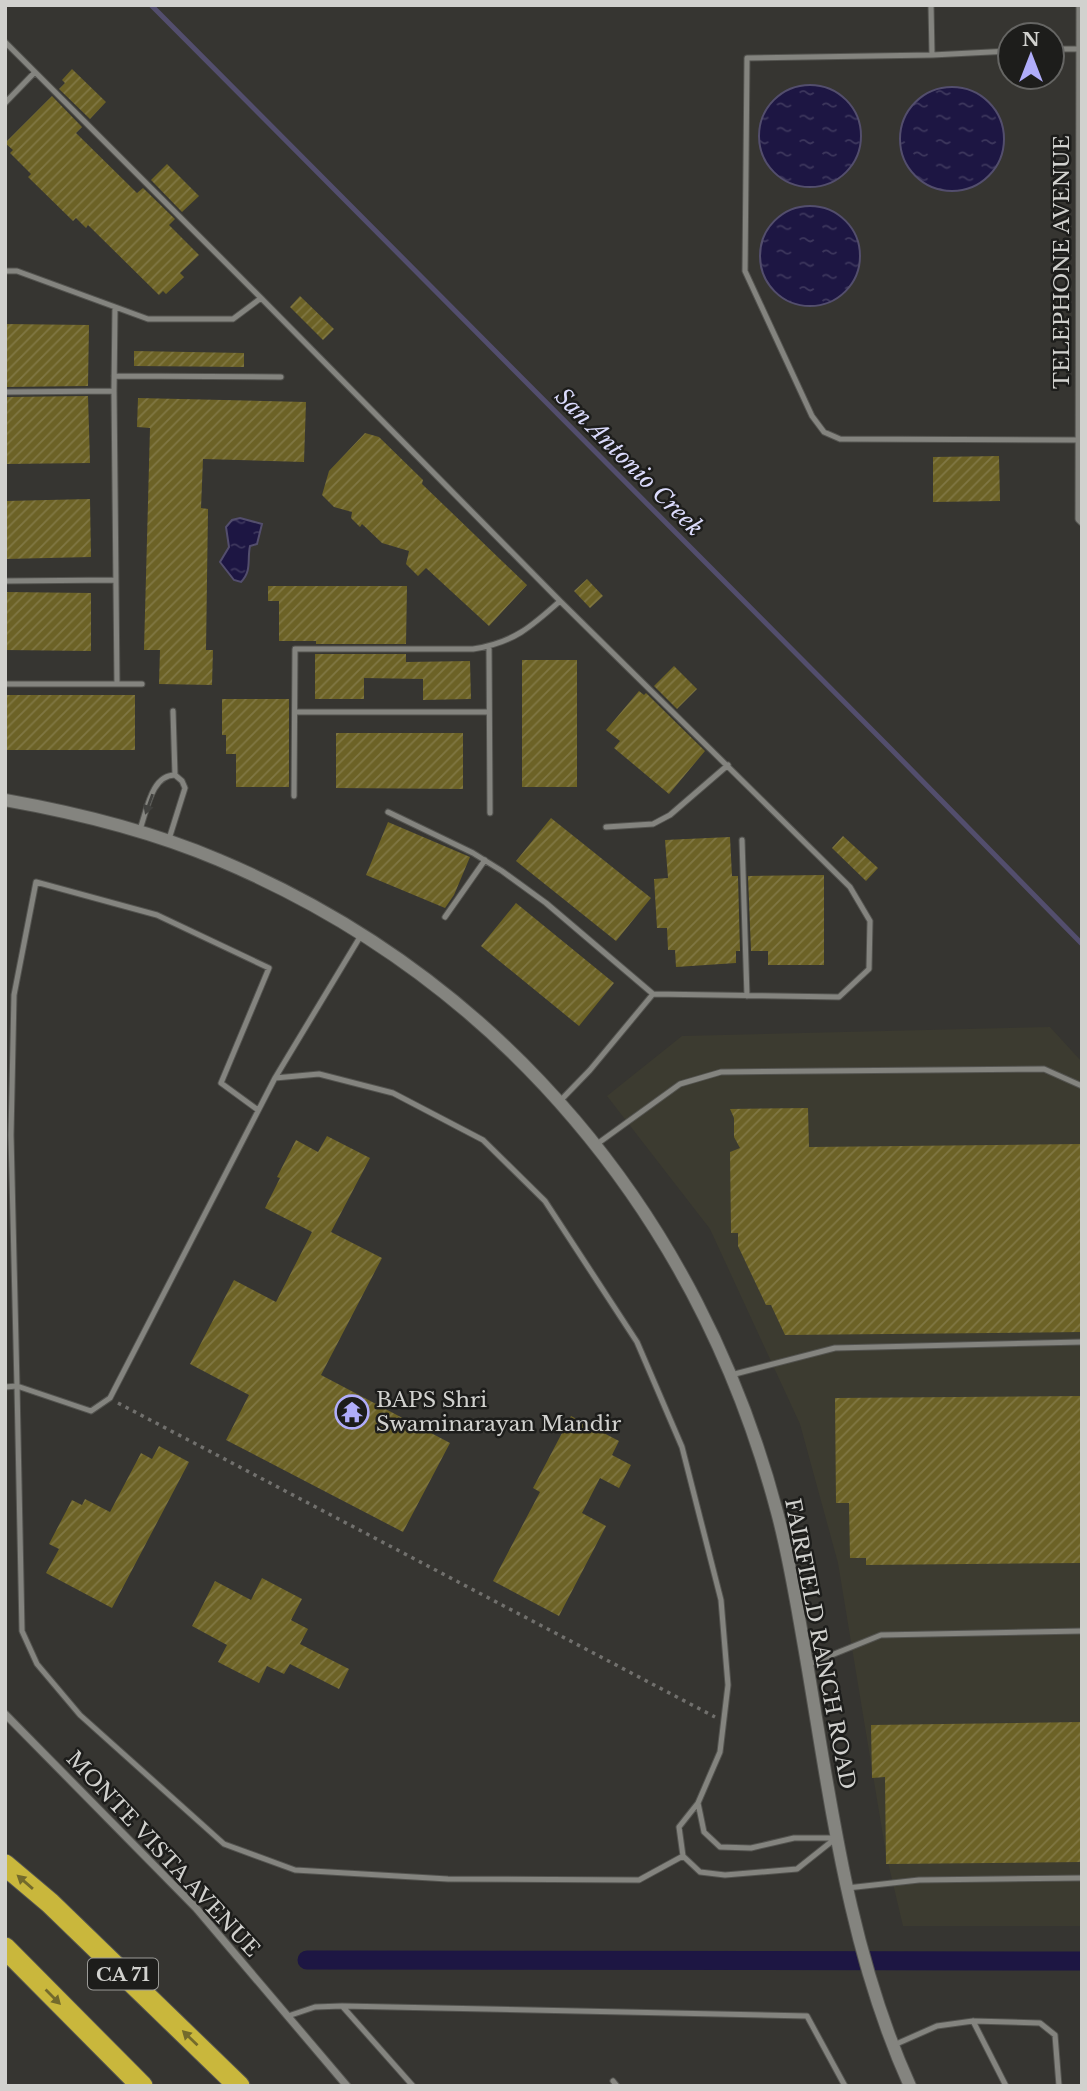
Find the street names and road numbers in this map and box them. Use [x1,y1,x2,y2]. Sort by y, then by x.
street label: TELEPHONE AVENUE [1049,135,1075,389]
street label: FAIRFIELD RANCH ROAD [779,1496,861,1792]
street label: MONTE VISTA AVENUE [61,1746,265,1962]
road number: CA 71 [88,1958,158,1990]

